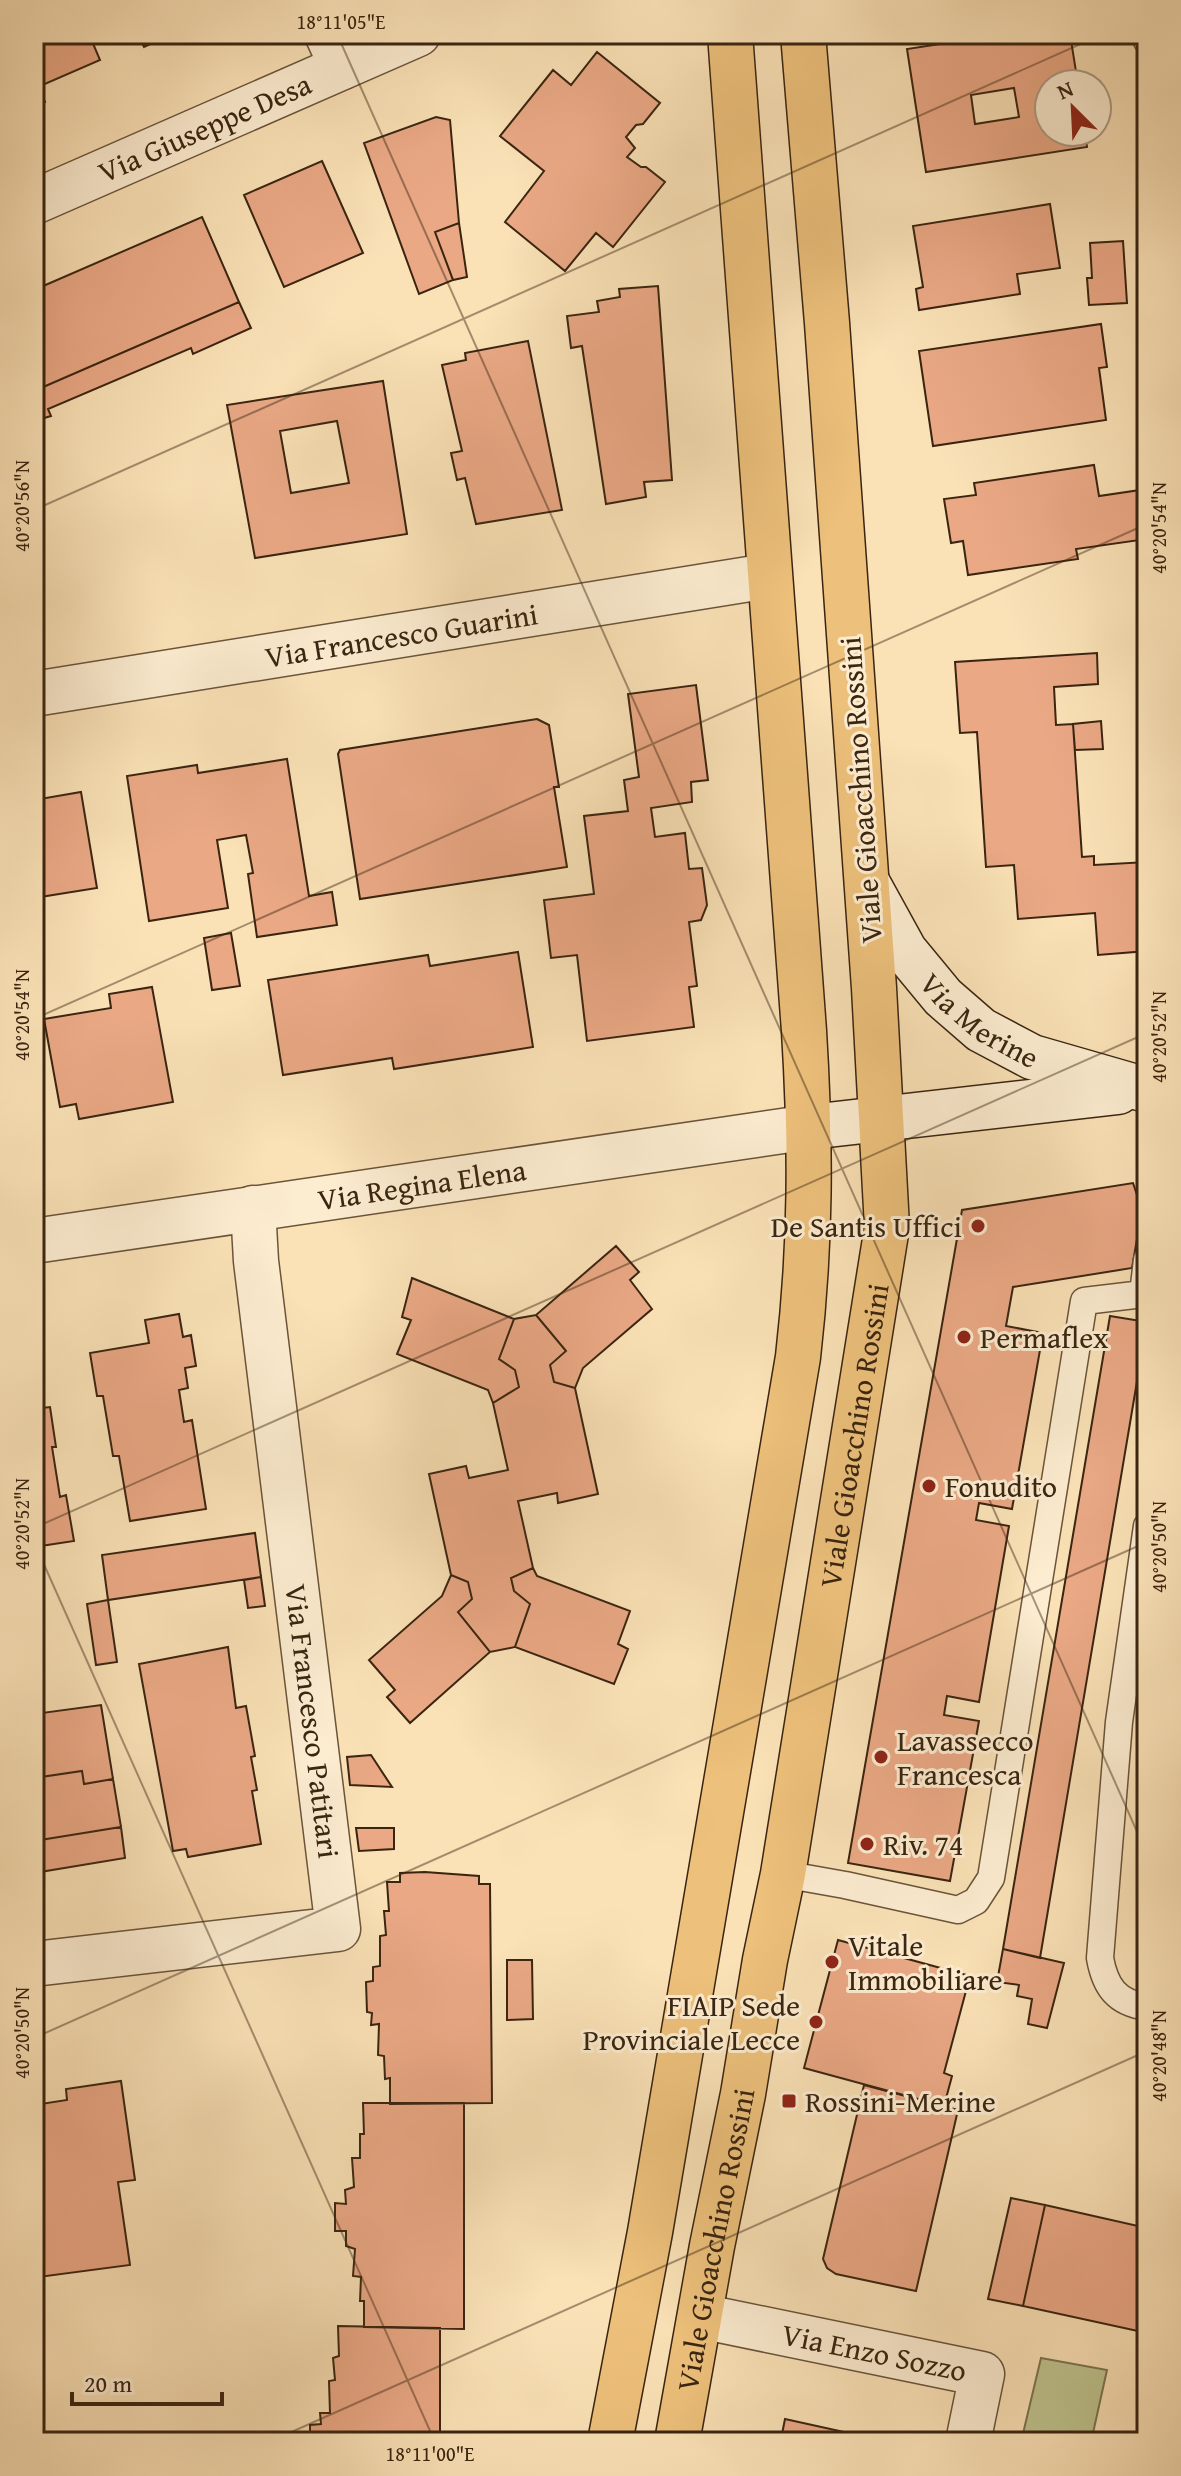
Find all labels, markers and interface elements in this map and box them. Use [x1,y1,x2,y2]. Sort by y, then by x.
text: 18°11'05"E [297,7,385,36]
street label: Via Giuseppe Desa [91,61,318,193]
north arrow [1033,68,1113,148]
text: N [1052,72,1078,107]
text: 40°20'56"N [7,460,36,552]
text: 40°20'54"N [1144,482,1173,574]
street label: Via Francesco Guarini [262,591,541,679]
street label: Viale Gioacchino Rossini [827,635,893,945]
street label: Via Merine [909,963,1047,1079]
text: 40°20'54"N [7,969,36,1061]
text: 40°20'52"N [1144,991,1173,1083]
street label: Via Regina Elena [315,1147,529,1221]
place label: De Santis Uffici [771,1204,962,1248]
marker: De Santis Uffici [969,1217,987,1235]
street label: Viale Gioacchino Rossini [807,1280,900,1591]
place label: Permaflex [980,1315,1109,1359]
marker: Permaflex [955,1328,973,1346]
place label: Fonudito [945,1464,1057,1508]
marker: Fonudito [920,1477,938,1495]
text: 40°20'52"N [7,1478,36,1570]
text: 40°20'50"N [1144,1501,1173,1593]
street label: Via Francesco Patitari [274,1581,352,1861]
place label: Lavassecco Francesca [897,1718,1034,1796]
marker: Lavassecco Francesca [872,1748,890,1766]
place label: Riv. 74 [883,1822,963,1866]
marker: Riv. 74 [858,1835,876,1853]
place label: Vitale Immobiliare [848,1923,1003,2001]
marker: Vitale Immobiliare [823,1953,841,1971]
place label: FIAIP Sede Provinciale Lecce [583,1983,800,2061]
text: 40°20'50"N [7,1987,36,2079]
text: 40°20'48"N [1144,2010,1173,2102]
marker: FIAIP Sede Provinciale Lecce [807,2013,825,2031]
place label: Rossini-Merine [805,2079,996,2123]
street label: Viale Gioacchino Rossini [665,2085,766,2394]
marker: Rossini-Merine [780,2092,798,2110]
street label: Via Enzo Sozzo [778,2311,971,2392]
scale bar [72,2356,222,2406]
text: 20 m [84,2366,132,2401]
text: 18°11'00"E [386,2439,474,2468]

